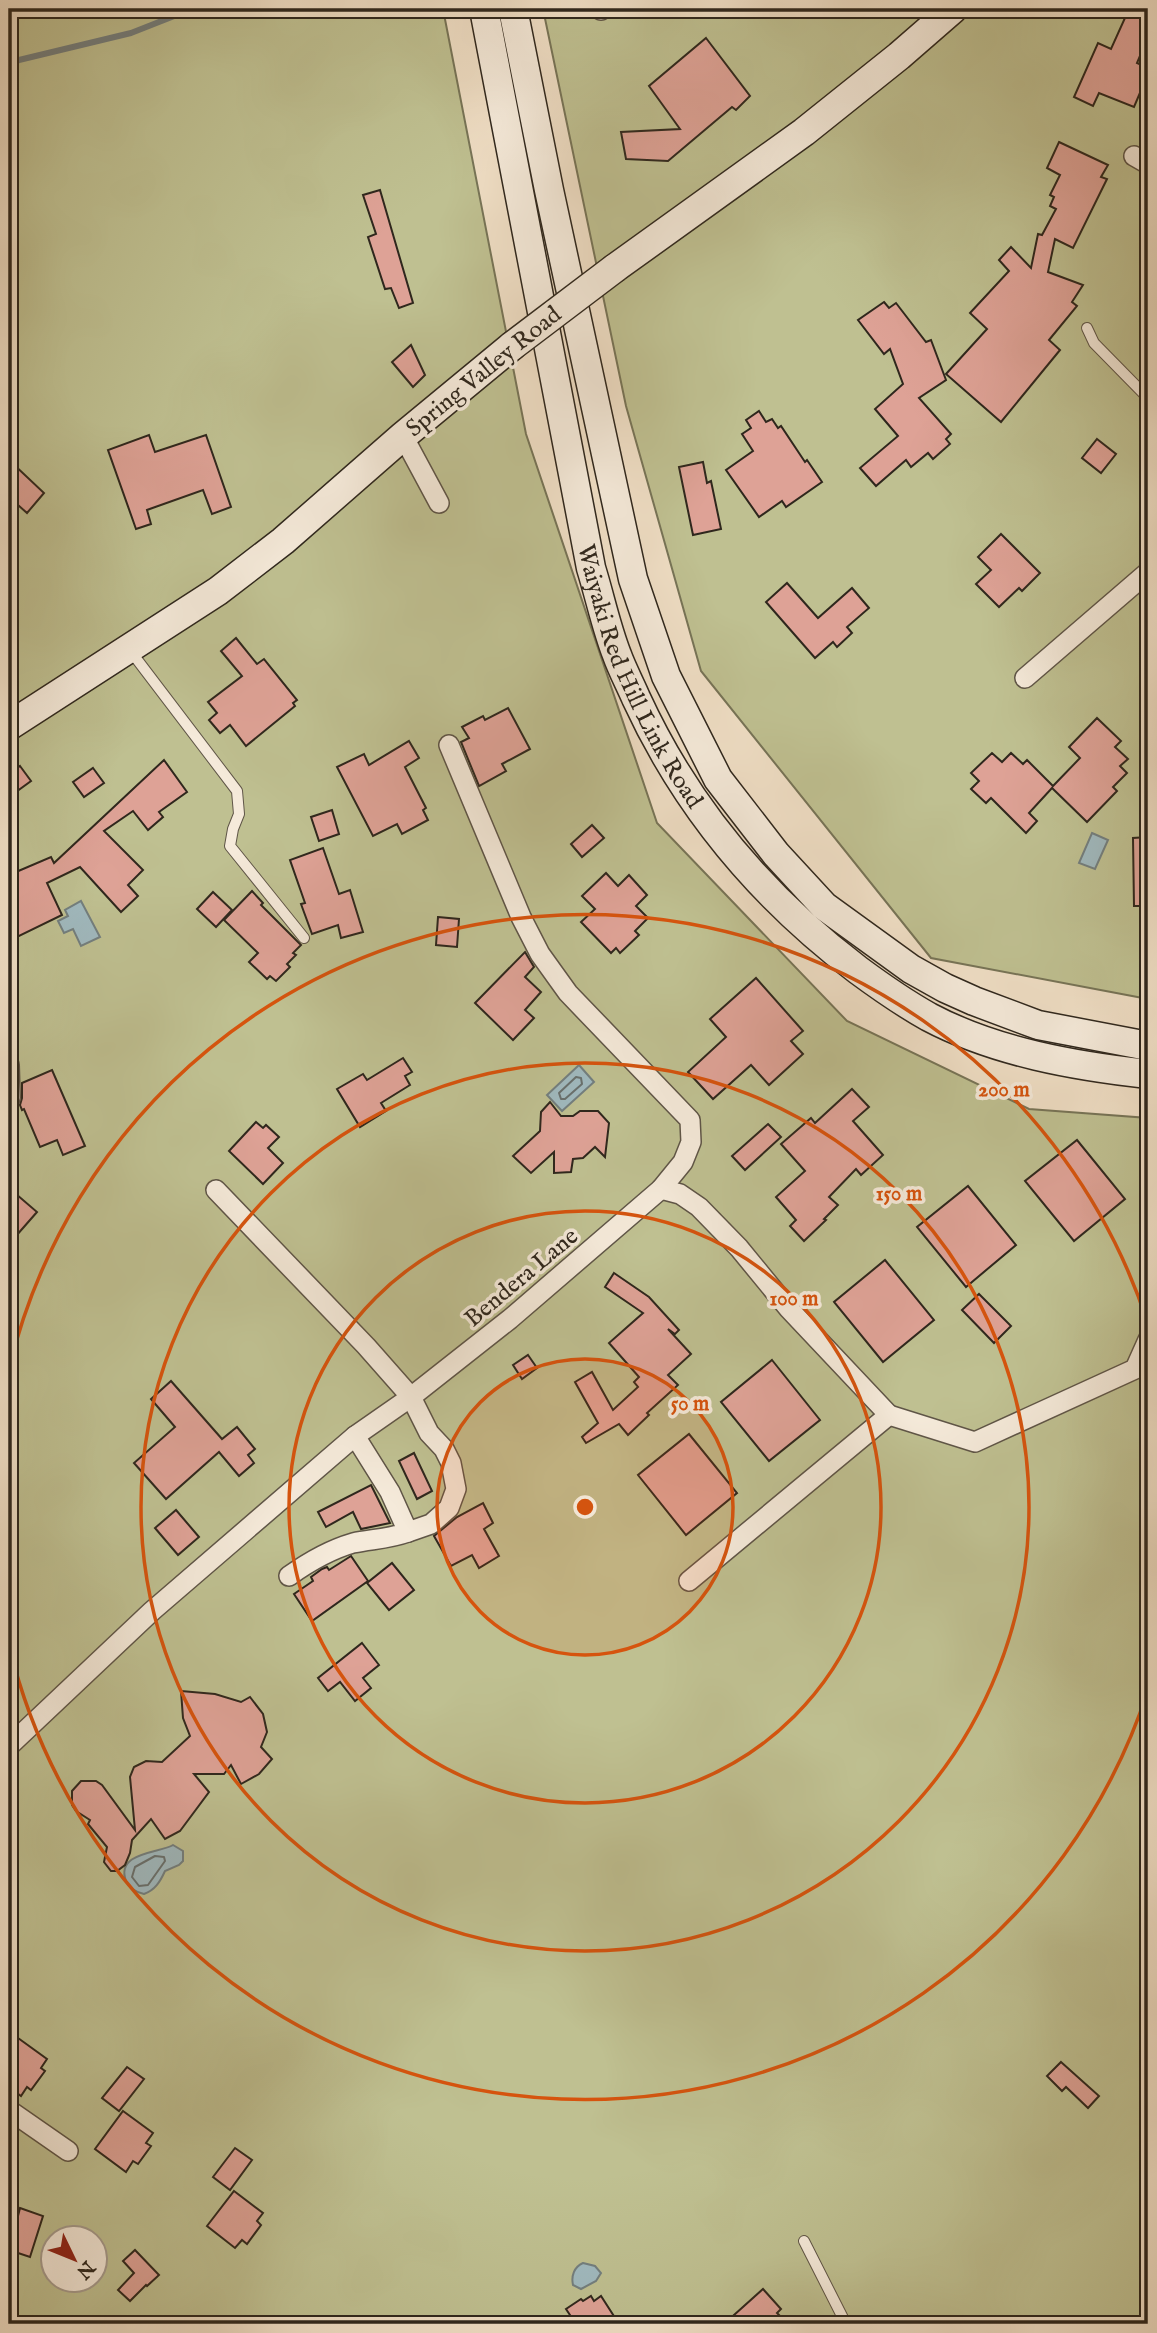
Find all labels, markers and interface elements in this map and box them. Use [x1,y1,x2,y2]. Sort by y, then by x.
street label: Spring Valley Road [400,300,568,444]
street label: Waiyaki Red Hill Link Road [570,542,709,815]
text: 200 m [978,1077,1030,1104]
text: 150 m [876,1181,923,1208]
street label: Bendera Lane [459,1222,585,1335]
text: 100 m [769,1286,819,1313]
text: 50 m [671,1391,710,1418]
centre of rings [573,1495,597,1519]
north arrow [38,2224,108,2294]
text: N [70,2254,100,2284]

